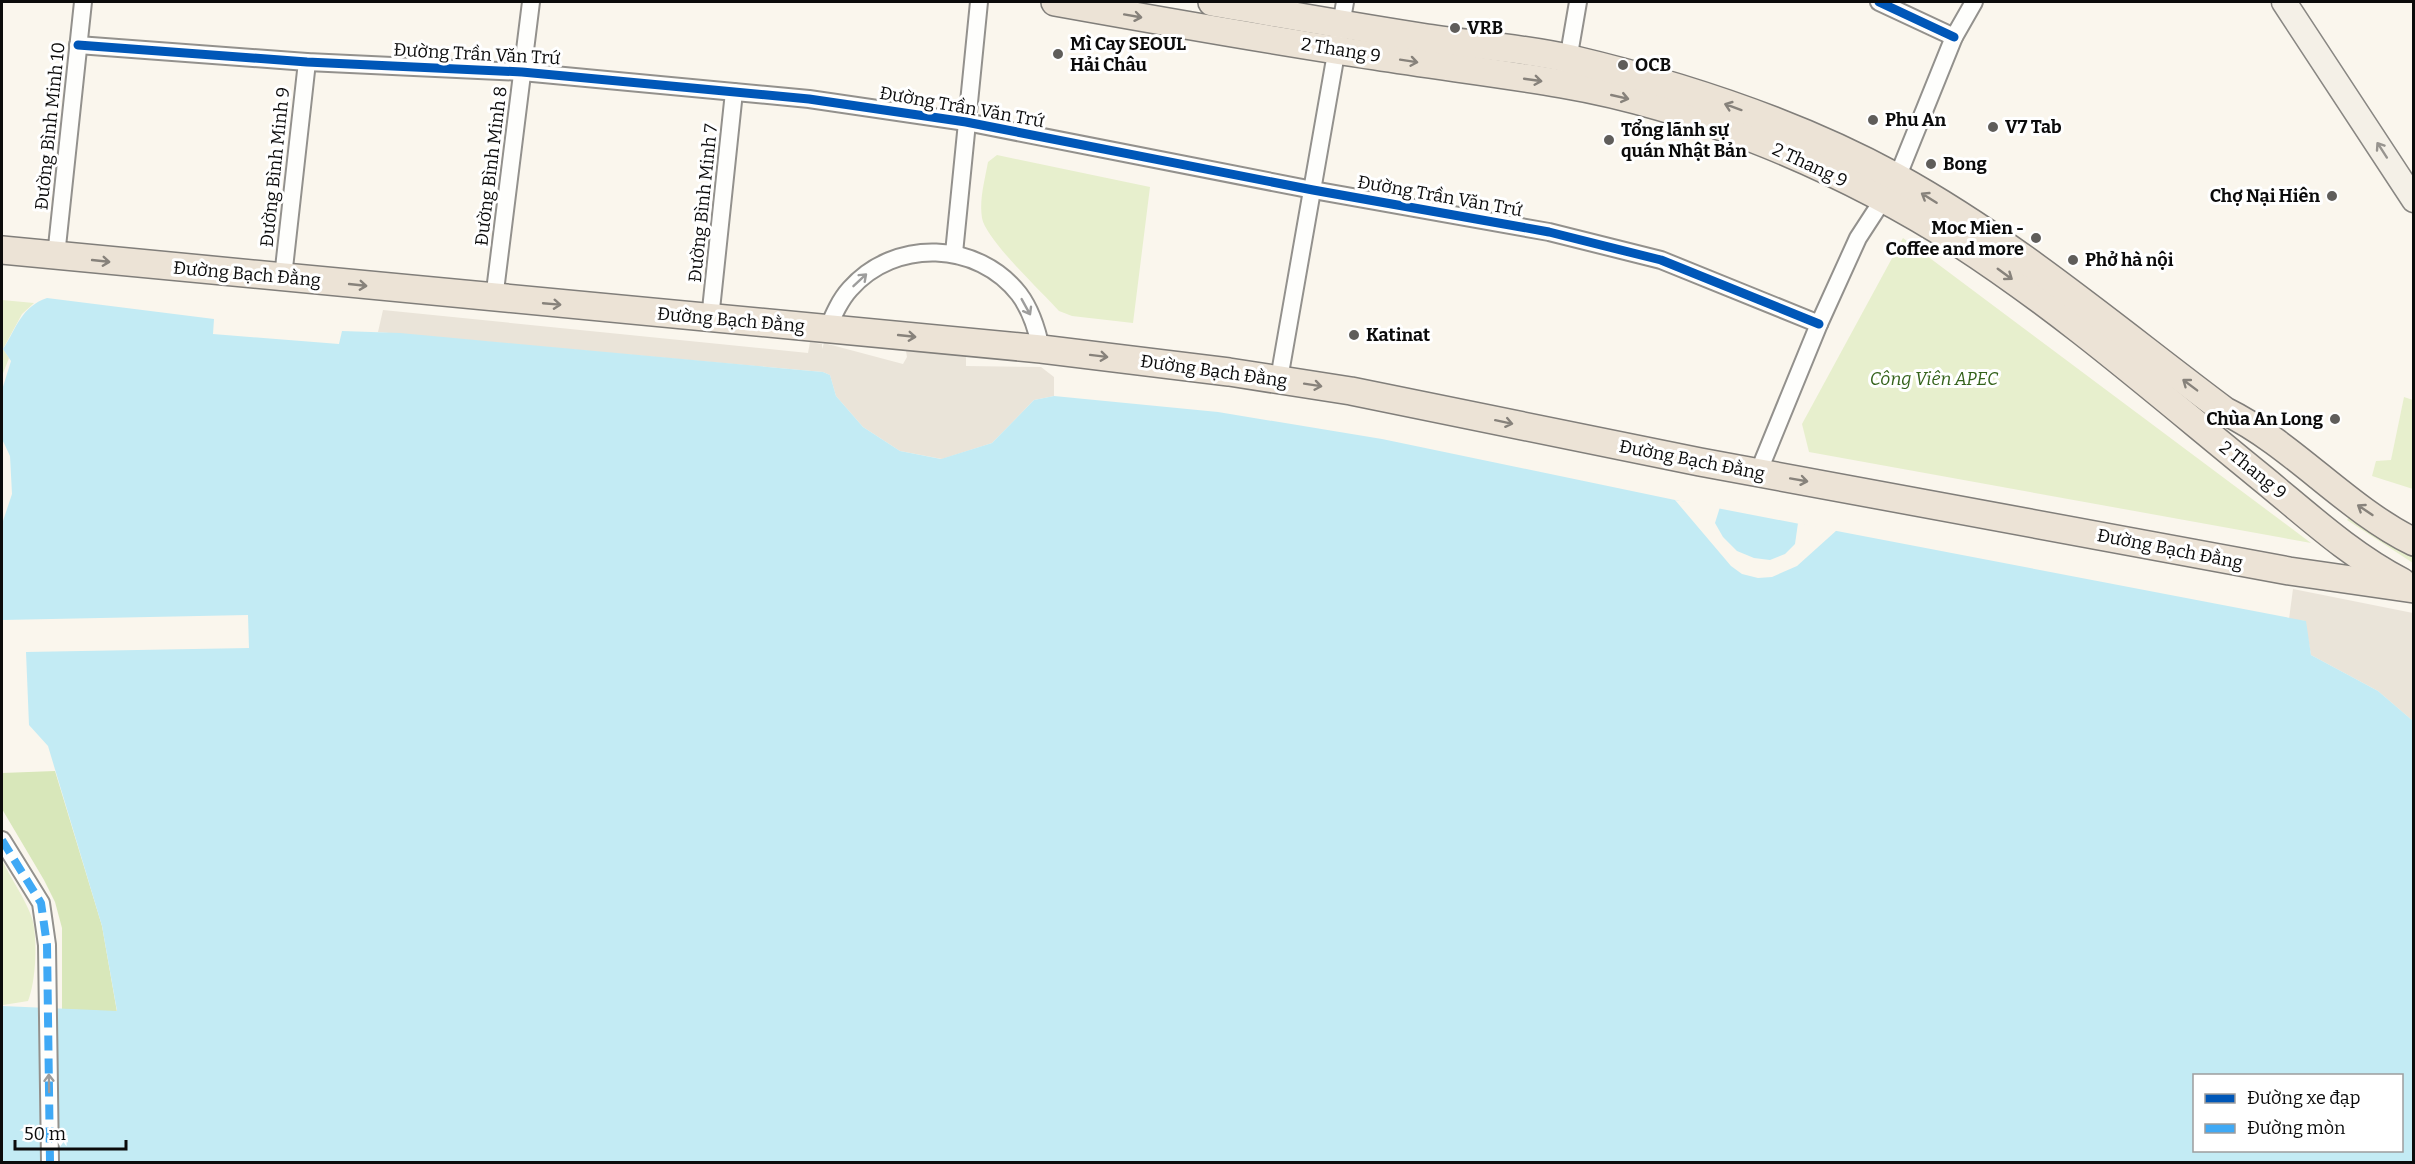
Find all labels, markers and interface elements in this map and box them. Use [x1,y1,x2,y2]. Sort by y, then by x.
one-way arrow [1123,10,1143,21]
place label: VRB [1467,17,1503,39]
marker: VRB [1448,21,1462,35]
place label: Mì Cay SEOUL Hải Châu [1070,33,1186,76]
street label: 2 Thang 9 [1300,33,1382,67]
street label: Đường Trần Văn Trứ [393,39,561,69]
street label: Đường Bình Minh 10 [30,41,70,211]
marker: Mì Cay SEOUL Hải Châu [1051,47,1065,61]
place label: OCB [1635,54,1671,76]
one-way arrow [1398,56,1418,67]
marker: OCB [1616,58,1630,72]
one-way arrow [1523,74,1543,85]
street label: Đường Trần Văn Trứ [878,82,1046,132]
street label: Đường Bình Minh 8 [470,85,512,247]
street label: Đường Bình Minh 9 [256,86,294,248]
one-way arrow [1610,91,1629,103]
one-way arrow [1725,101,1743,112]
place label: Phu An [1885,109,1947,131]
marker: Phu An [1866,113,1880,127]
place label: V7 Tab [2005,116,2062,138]
place label: Tổng lãnh sự quán Nhật Bản [1621,118,1747,162]
marker: V7 Tab [1986,120,2000,134]
street label: Đường Bình Minh 7 [684,123,722,283]
marker: Tổng lãnh sự quán Nhật Bản [1602,133,1616,147]
street label: 2 Thang 9 [1769,138,1851,192]
one-way arrow [2376,142,2388,159]
place label: Bong [1943,153,1988,175]
marker: Bong [1924,157,1938,171]
street label: Đường Trần Văn Trứ [1356,171,1524,221]
place label: Chợ Nại Hiên [2210,185,2320,207]
marker: Chợ Nại Hiên [2325,189,2339,203]
one-way arrow [1921,191,1938,203]
place label: Moc Mien - Coffee and more [1885,217,2024,260]
marker: Moc Mien - Coffee and more [2029,231,2043,245]
place label: Phở hà nội [2085,249,2174,271]
marker: Phở hà nội [2066,253,2080,267]
one-way arrow [91,255,111,266]
street label: Đường Bạch Đằng [172,257,322,291]
one-way arrow [1996,268,2012,281]
one-way arrow [852,273,867,287]
one-way arrow [348,280,368,291]
one-way arrow [1021,298,1033,315]
one-way arrow [542,299,562,310]
street label: Đường Bạch Đằng [656,303,806,337]
place label: Katinat [1366,324,1430,346]
marker: Katinat [1347,328,1361,342]
one-way arrow [897,331,917,342]
street label: Đường Bạch Đằng [1139,350,1289,392]
one-way arrow [1088,351,1108,362]
park label: Công Viên APEC [1870,368,1999,390]
one-way arrow [2182,378,2198,391]
one-way arrow [1303,379,1322,390]
place label: Chùa An Long [2206,408,2324,430]
marker: Chùa An Long [2328,412,2342,426]
one-way arrow [1494,417,1514,428]
street label: Đường Bạch Đằng [1617,435,1767,485]
street label: 2 Thang 9 [2215,436,2291,504]
one-way arrow [1788,475,1808,486]
one-way arrow [2357,504,2373,516]
street label: Đường Bạch Đằng [2095,524,2245,574]
one-way arrow [43,1074,54,1094]
legend [2193,1074,2403,1152]
text: Đường xe đạp [2247,1087,2360,1109]
scale bar [15,1113,126,1151]
text: Đường mòn [2247,1117,2346,1139]
text: 50 m [24,1123,66,1145]

